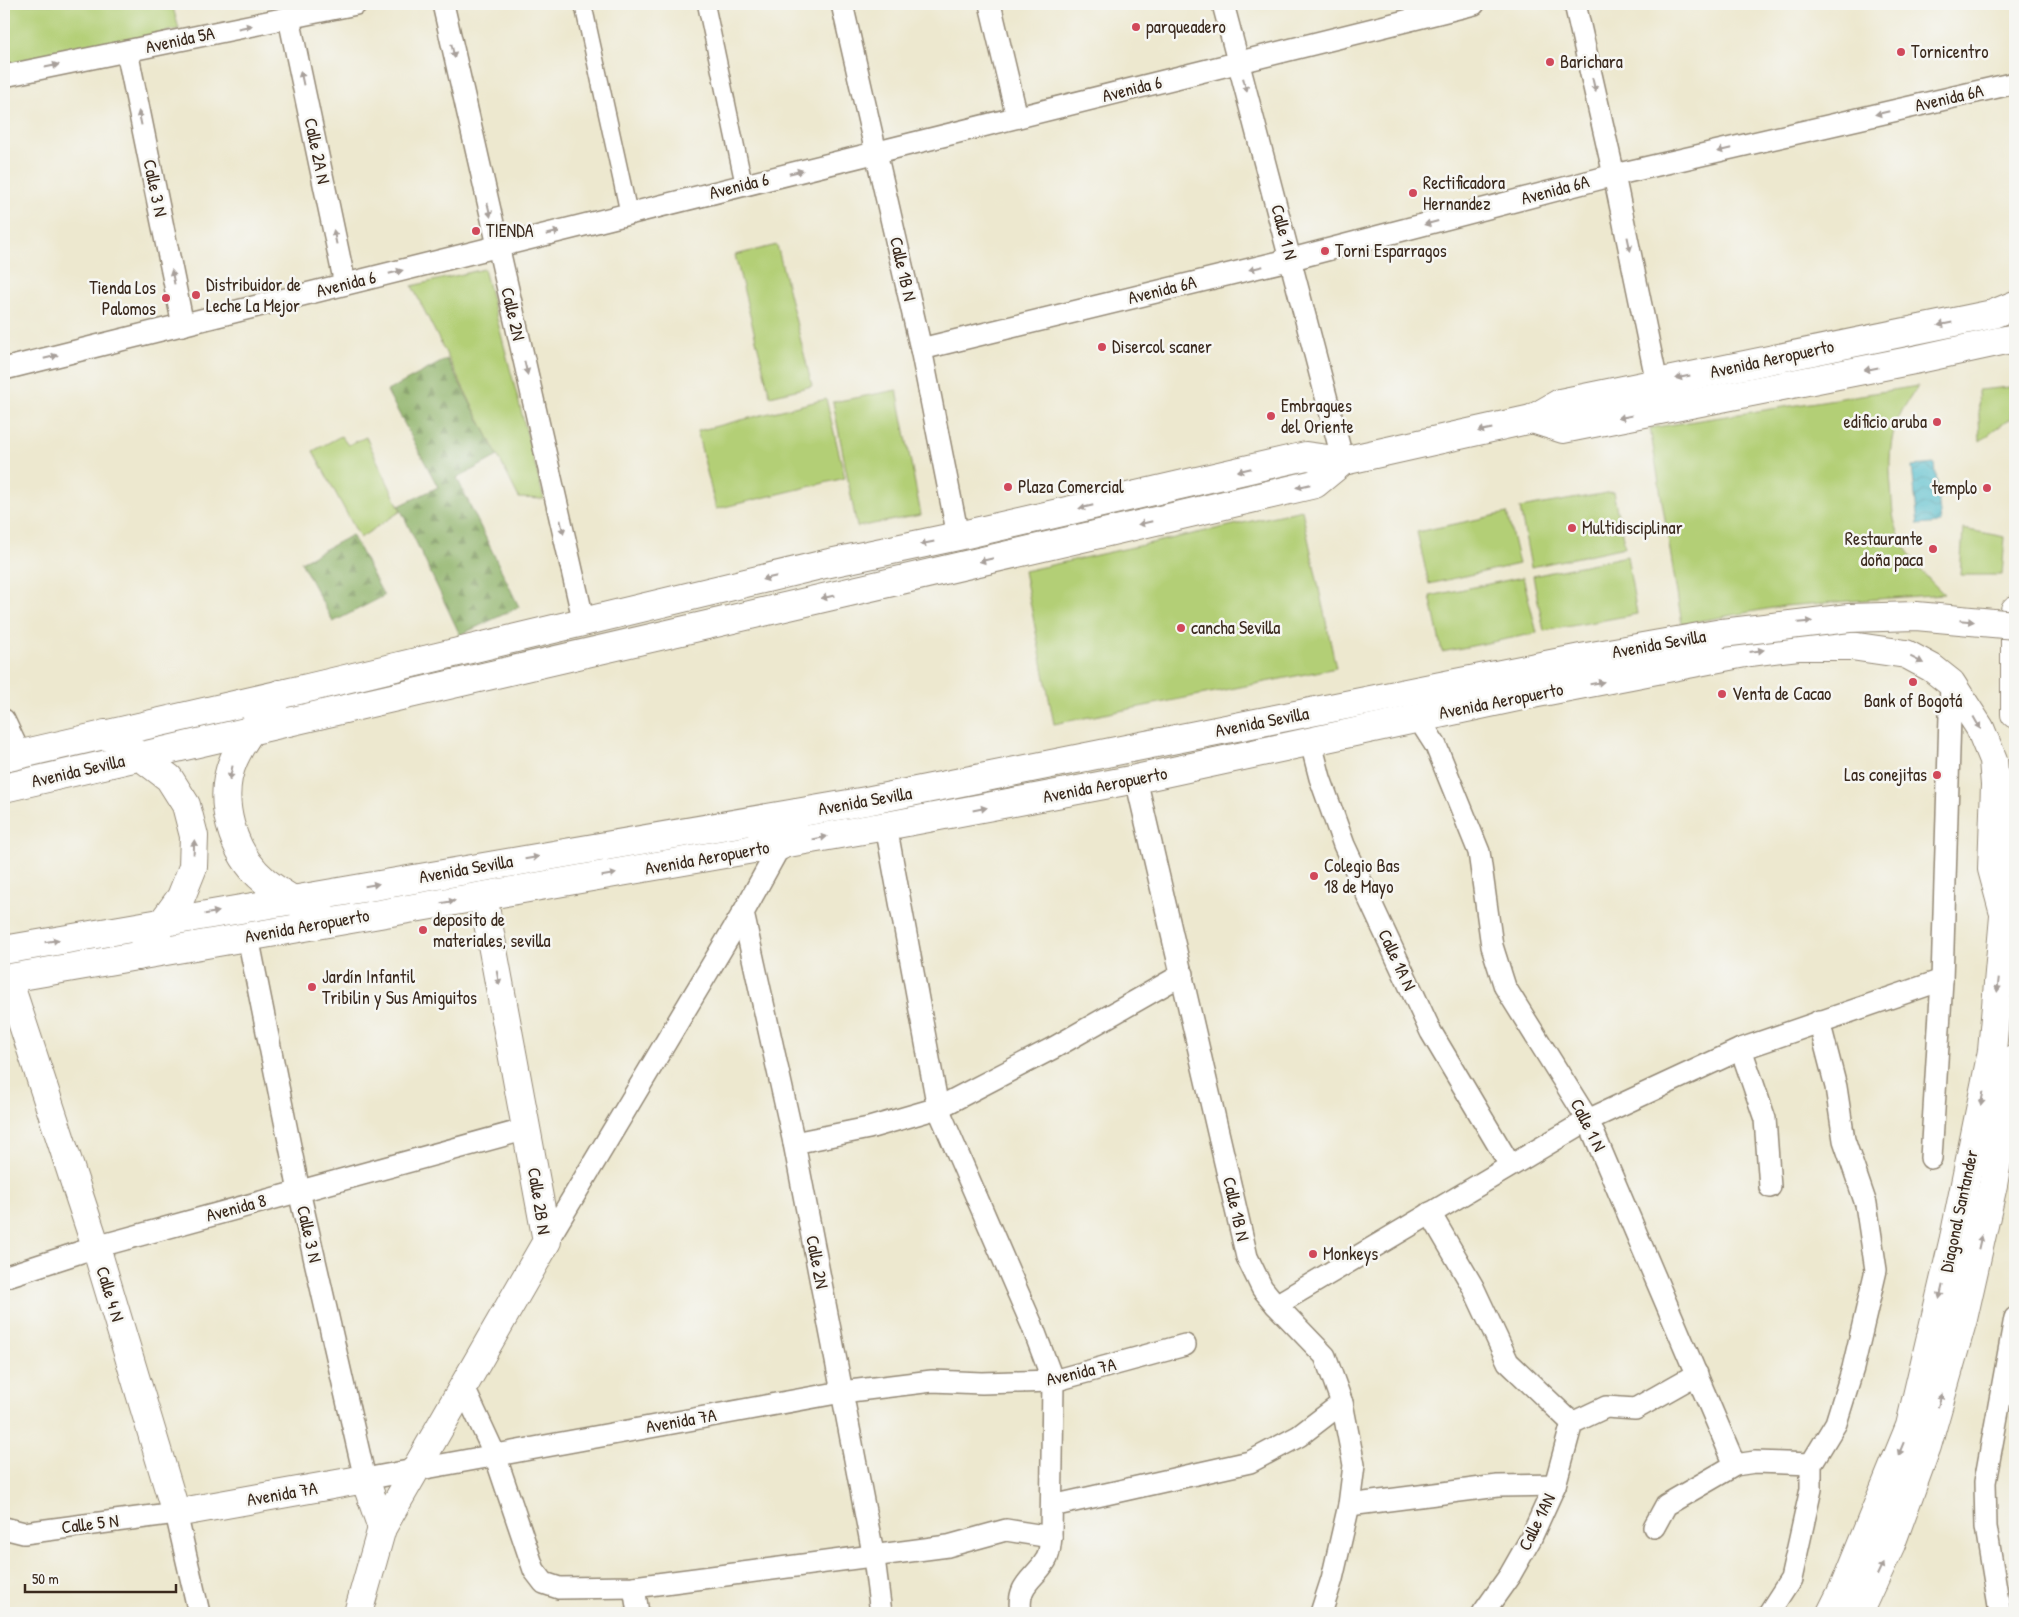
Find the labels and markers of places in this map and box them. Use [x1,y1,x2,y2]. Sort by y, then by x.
place label: parqueadero [1146,14,1226,39]
marker: parqueadero [1130,21,1142,33]
place label: Tornicentro [1911,39,1988,64]
marker: Tornicentro [1895,46,1907,58]
place label: Barichara [1560,49,1623,74]
marker: Barichara [1544,56,1556,68]
place label: Rectificadora Hernandez [1423,170,1505,216]
marker: Rectificadora Hernandez [1407,187,1419,199]
place label: TIENDA [486,218,534,243]
marker: TIENDA [470,225,482,237]
place label: Torni Esparragos [1335,238,1447,263]
marker: Torni Esparragos [1319,245,1331,257]
place label: Distribuidor de Leche La Mejor [206,272,301,318]
place label: Tienda Los Palomos [89,275,156,321]
marker: Distribuidor de Leche La Mejor [190,289,202,301]
marker: Tienda Los Palomos [160,292,172,304]
place label: Disercol scaner [1112,334,1212,359]
marker: Disercol scaner [1096,341,1108,353]
place label: Embragues del Oriente [1281,393,1354,439]
place label: edificio aruba [1844,409,1927,434]
marker: Embragues del Oriente [1265,410,1277,422]
marker: edificio aruba [1931,416,1943,428]
place label: Plaza Comercial [1018,474,1124,499]
place label: templo [1932,475,1977,500]
marker: Plaza Comercial [1002,481,1014,493]
marker: templo [1981,482,1993,494]
place label: Multidisciplinar [1582,515,1683,540]
marker: Multidisciplinar [1566,522,1578,534]
place label: Restaurante doña paca [1845,526,1923,572]
marker: Restaurante doña paca [1927,543,1939,555]
place label: cancha Sevilla [1191,615,1280,640]
marker: cancha Sevilla [1175,622,1187,634]
marker: Bank of Bogotá [1907,676,1919,688]
place label: Venta de Cacao [1732,681,1831,706]
marker: Venta de Cacao [1716,688,1728,700]
place label: Bank of Bogotá [1864,688,1962,713]
place label: Las conejitas [1844,762,1927,787]
marker: Las conejitas [1931,769,1943,781]
place label: Colegio Bas 18 de Mayo [1324,853,1400,899]
marker: Colegio Bas 18 de Mayo [1308,870,1320,882]
place label: deposito de materiales, sevilla [433,907,550,953]
marker: deposito de materiales, sevilla [417,924,429,936]
place label: Jardín Infantil Tribilin y Sus Amiguitos [322,964,477,1010]
marker: Jardín Infantil Tribilin y Sus Amiguitos [306,981,318,993]
place label: Monkeys [1323,1241,1378,1266]
marker: Monkeys [1307,1248,1319,1260]

